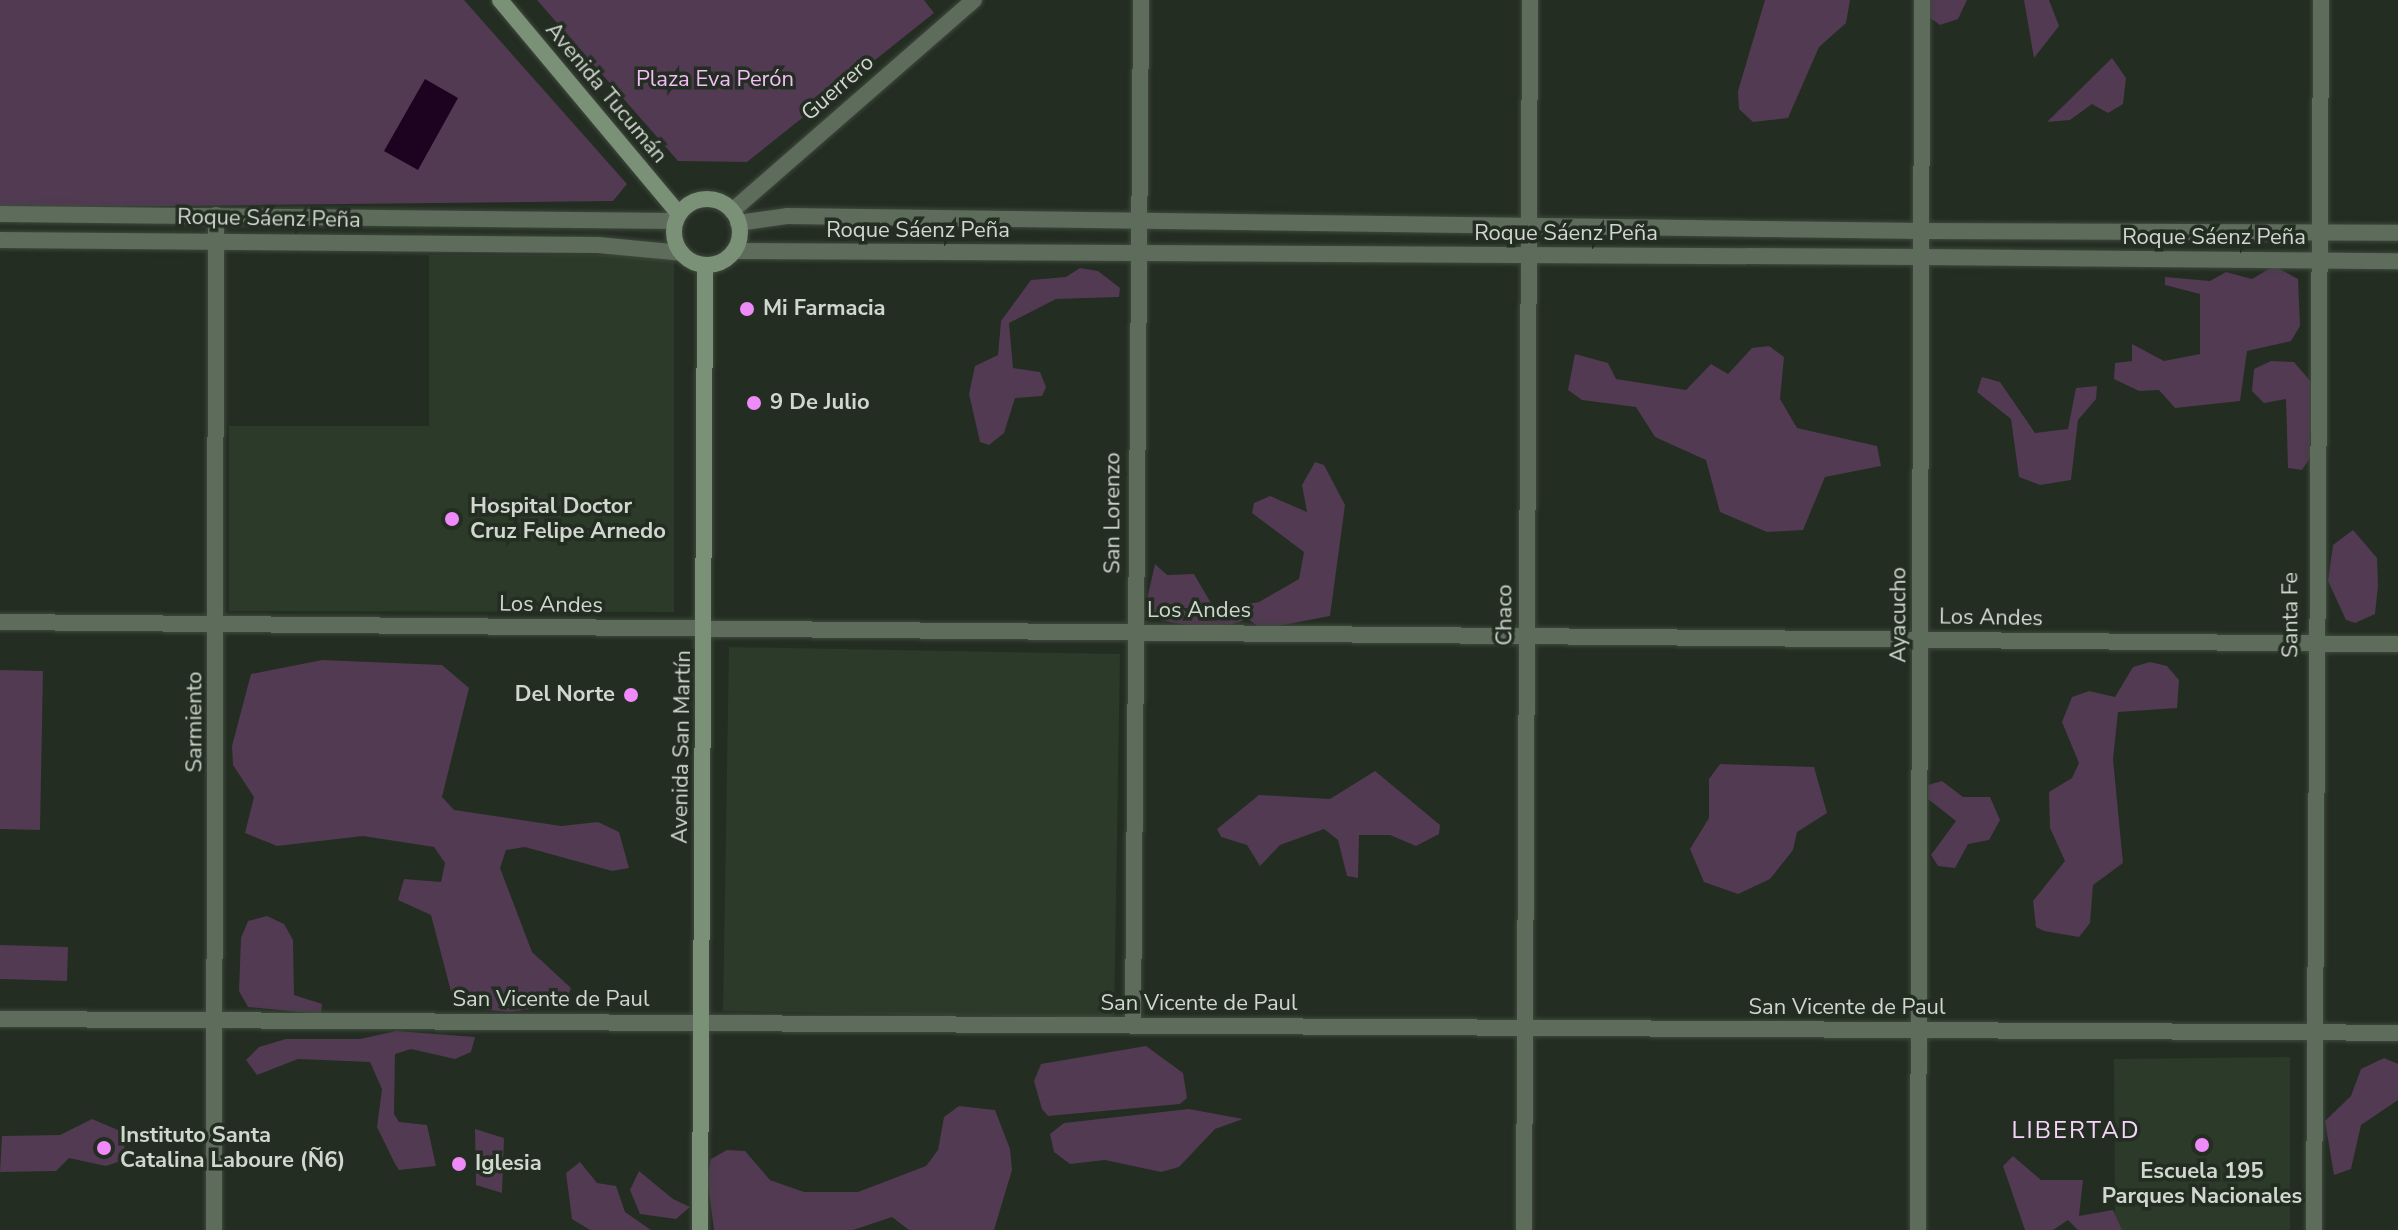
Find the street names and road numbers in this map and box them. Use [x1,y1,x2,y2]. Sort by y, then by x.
street label: Avenida Tucumán [539,17,673,169]
street label: Guerrero [796,49,880,127]
street label: Roque Sáenz Peña [177,204,361,234]
street label: Roque Sáenz Peña [826,218,1010,244]
street label: Roque Sáenz Peña [1474,221,1658,247]
street label: Roque Sáenz Peña [2122,225,2306,251]
street label: San Lorenzo [1100,452,1126,574]
street label: Ayacucho [1886,567,1912,663]
street label: Santa Fe [2278,572,2304,658]
street label: Chaco [1492,584,1518,646]
street label: Los Andes [499,591,603,619]
street label: Los Andes [1147,598,1251,624]
street label: Los Andes [1939,604,2043,632]
street label: Avenida San Martín [667,650,697,844]
street label: Sarmiento [182,671,208,773]
street label: San Vicente de Paul [453,987,649,1013]
street label: San Vicente de Paul [1101,991,1297,1017]
street label: San Vicente de Paul [1749,995,1945,1021]

